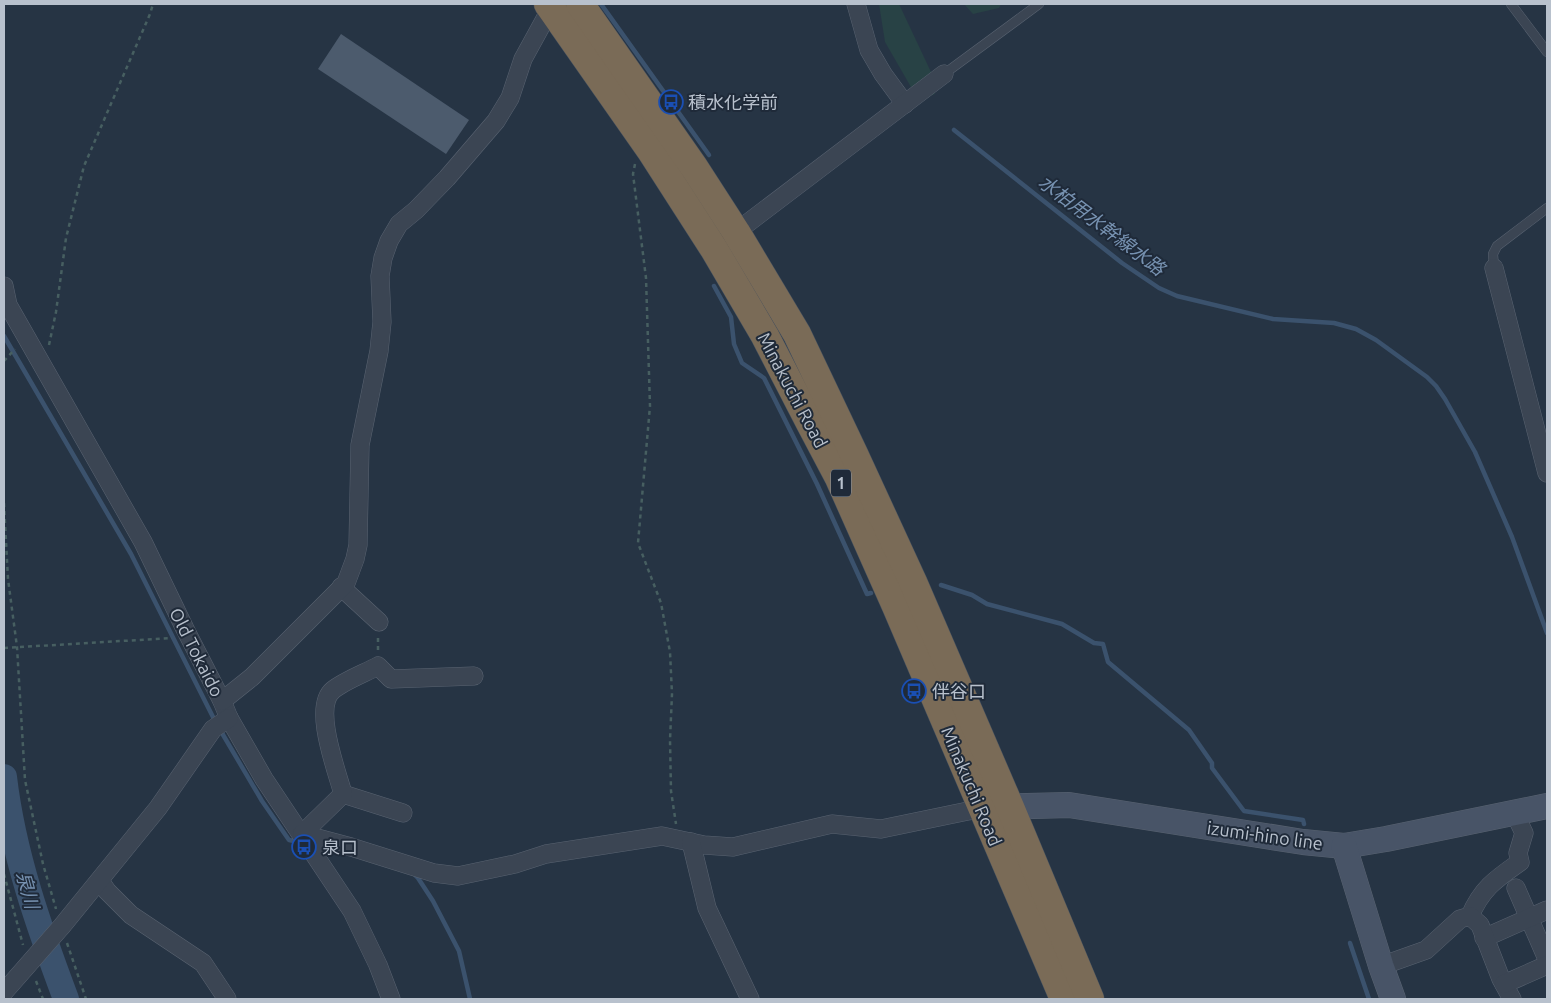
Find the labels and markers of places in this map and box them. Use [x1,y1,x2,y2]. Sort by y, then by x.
bus stop icon: 積水化学前 [658,89,684,115]
place label: 積水化学前 [688,92,778,112]
bus stop icon: 伴谷口 [901,678,927,704]
place label: 伴谷口 [932,681,986,701]
bus stop icon: 泉口 [291,834,317,860]
place label: 泉口 [322,837,358,857]

